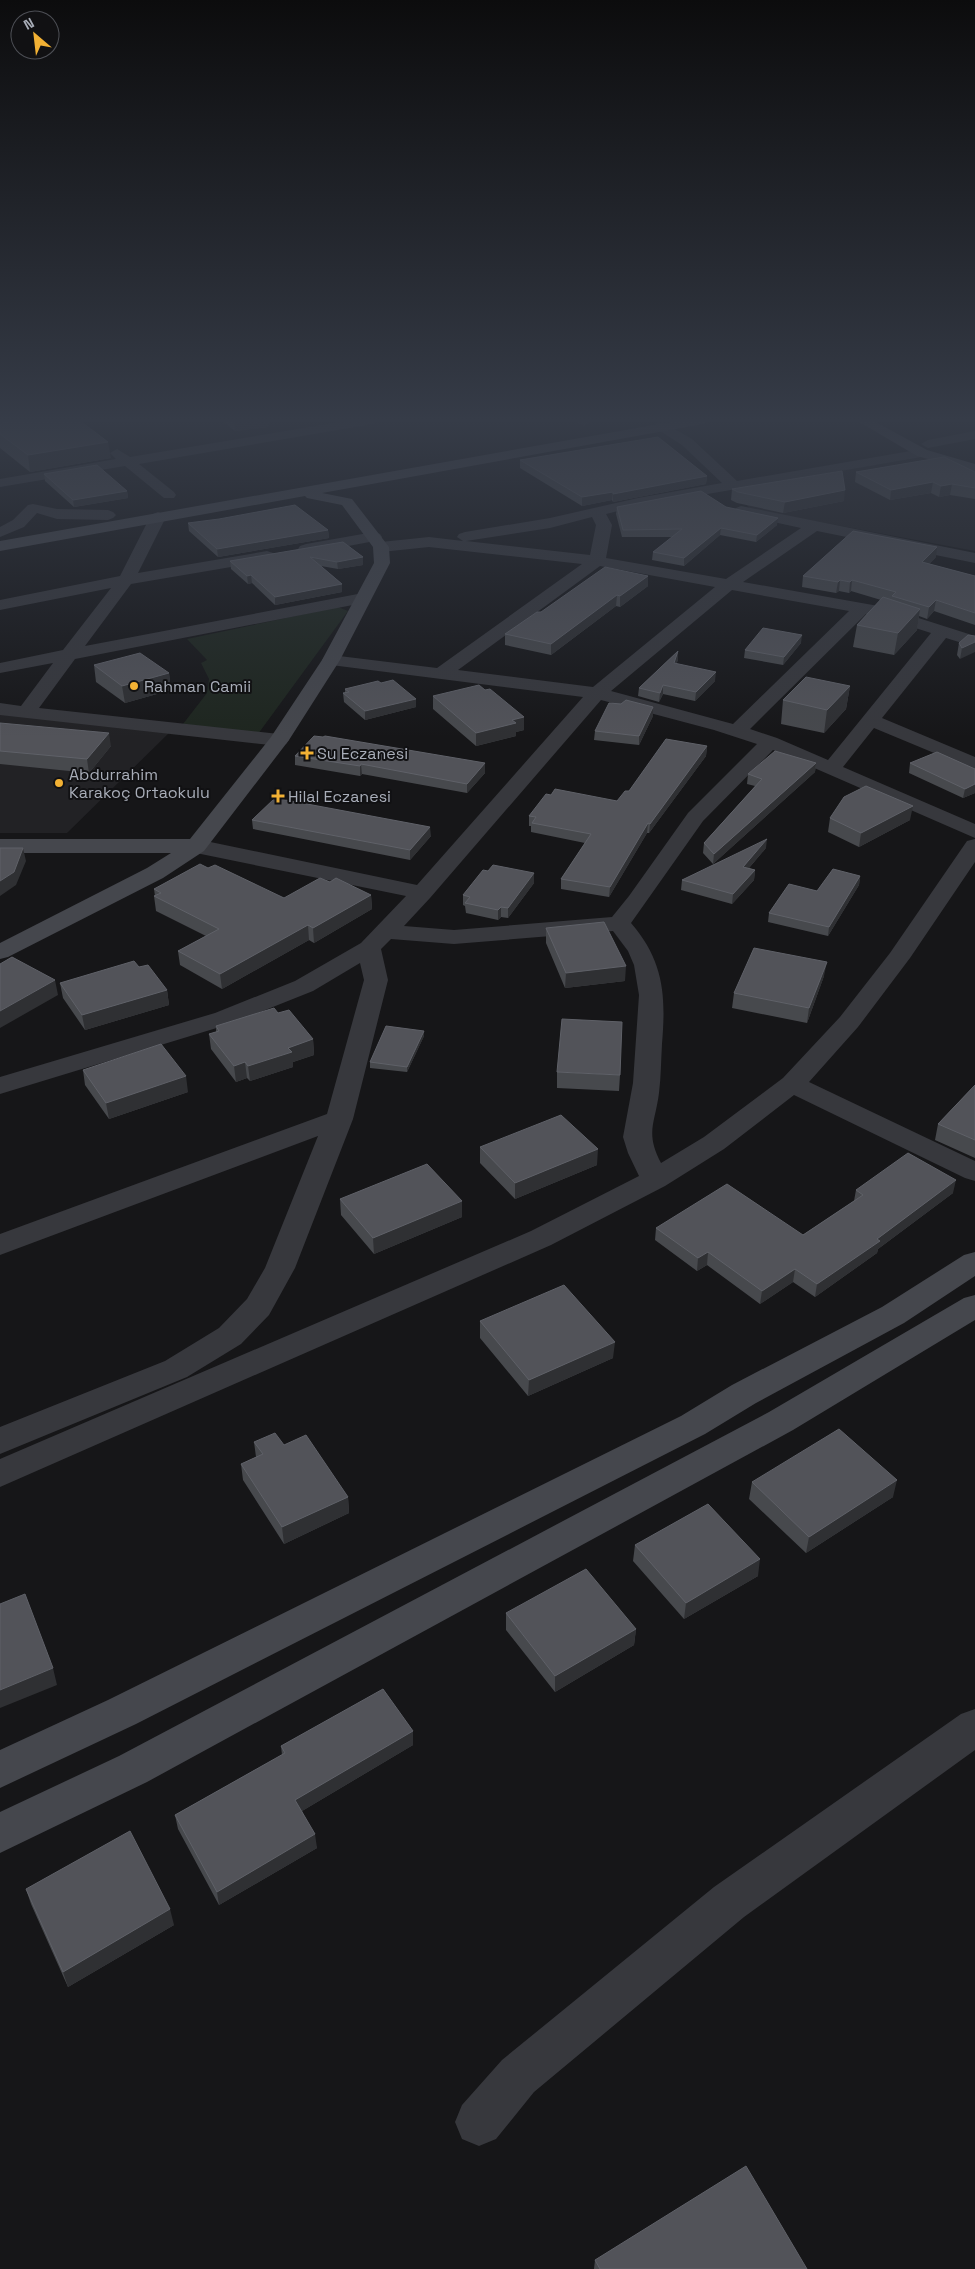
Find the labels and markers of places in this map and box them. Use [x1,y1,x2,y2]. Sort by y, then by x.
place label: Rahman Camii [144,676,251,697]
marker: Rahman Camii [128,680,140,692]
place label: Su Eczanesi [317,743,408,764]
marker: Su Eczanesi [301,747,313,759]
place label: Abdurrahim Karakoç Ortaokulu [69,764,210,803]
marker: Abdurrahim Karakoç Ortaokulu [53,777,65,789]
place label: Hilal Eczanesi [288,786,391,807]
marker: Hilal Eczanesi [272,790,284,802]

